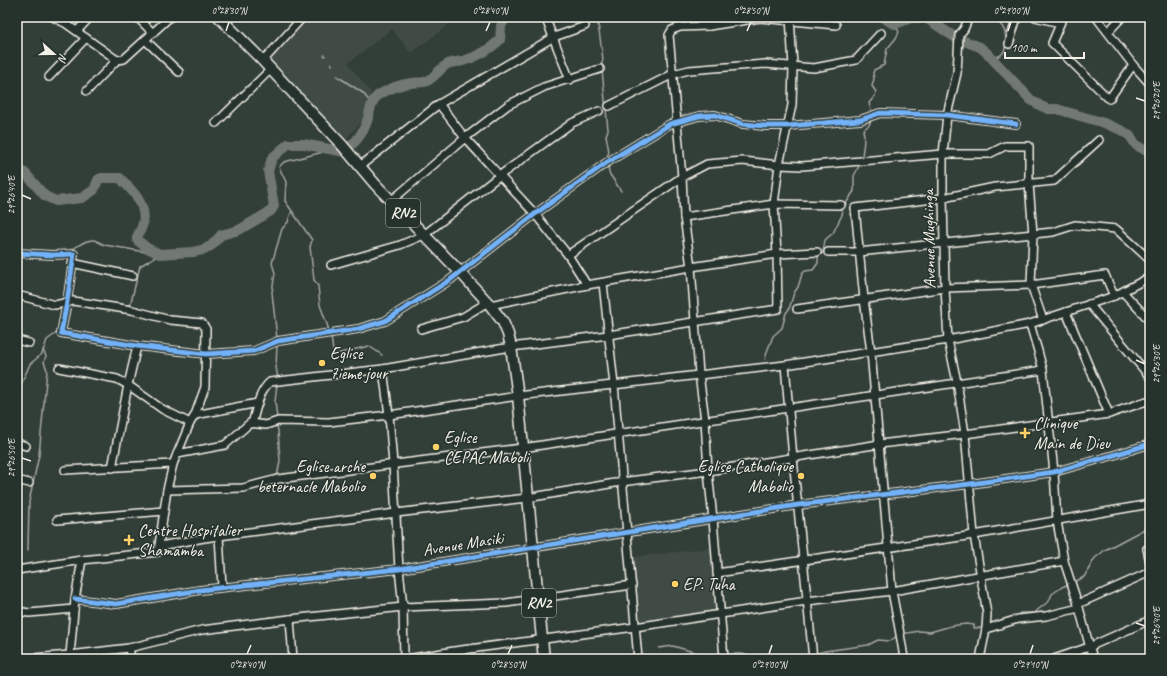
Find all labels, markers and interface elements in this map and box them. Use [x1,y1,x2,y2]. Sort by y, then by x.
text: 0°28'30"N [212,4,248,17]
text: 0°28'40"N [473,4,509,17]
text: 0°28'50"N [734,4,770,17]
text: 0°29'00"N [994,4,1030,17]
north arrow [34,34,74,74]
scale bar [1005,34,1084,60]
text: 100 m [1011,40,1038,56]
text: N [55,52,71,65]
text: 29°26'20"E [1150,80,1163,120]
text: 29°26'40"E [5,174,18,214]
street label: Avenue Mughinga [918,187,940,289]
road number: RN2 [386,199,420,227]
place label: Eglise 7ieme jour [330,343,389,384]
text: 29°26'30"E [1150,343,1163,383]
marker: Eglise 7ieme jour [317,358,327,368]
place label: Clinique Main de Dieu [1034,413,1112,454]
place label: Eglise CEPAC Maboli [444,427,531,468]
marker: Clinique Main de Dieu [1019,427,1031,439]
text: 29°26'50"E [5,437,18,477]
marker: Eglise CEPAC Maboli [431,442,441,452]
place label: Eglise arche beternacle Mabolio [257,456,367,497]
place label: Eglise Catholique Mabolio [698,456,794,497]
marker: Eglise arche beternacle Mabolio [368,471,378,481]
marker: Eglise Catholique Mabolio [796,471,806,481]
place label: Centre Hospitalier Shamamba [138,520,244,561]
street label: Avenue Masiki [421,527,508,561]
marker: Centre Hospitalier Shamamba [123,534,135,546]
place label: EP. Tuha [683,574,736,595]
marker: EP. Tuha [670,579,680,589]
road number: RN2 [522,589,556,617]
text: 29°26'40"E [1150,605,1163,645]
text: 0°28'40"N [230,658,266,671]
text: 0°28'50"N [491,658,527,671]
text: 0°29'00"N [752,658,788,671]
text: 0°29'10"N [1013,658,1049,671]

